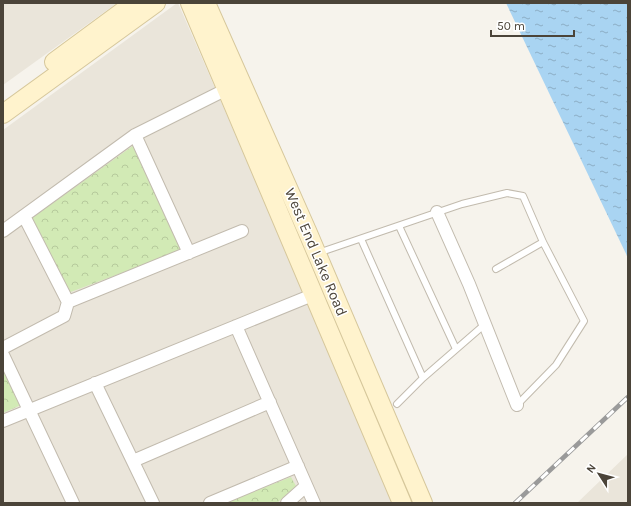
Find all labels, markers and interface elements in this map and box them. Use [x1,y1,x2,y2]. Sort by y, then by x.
scale bar [491,12,574,38]
text: 50 m [497,19,525,33]
street label: West End Lake Road [281,185,351,319]
north arrow [579,454,619,494]
text: N [584,461,599,475]

